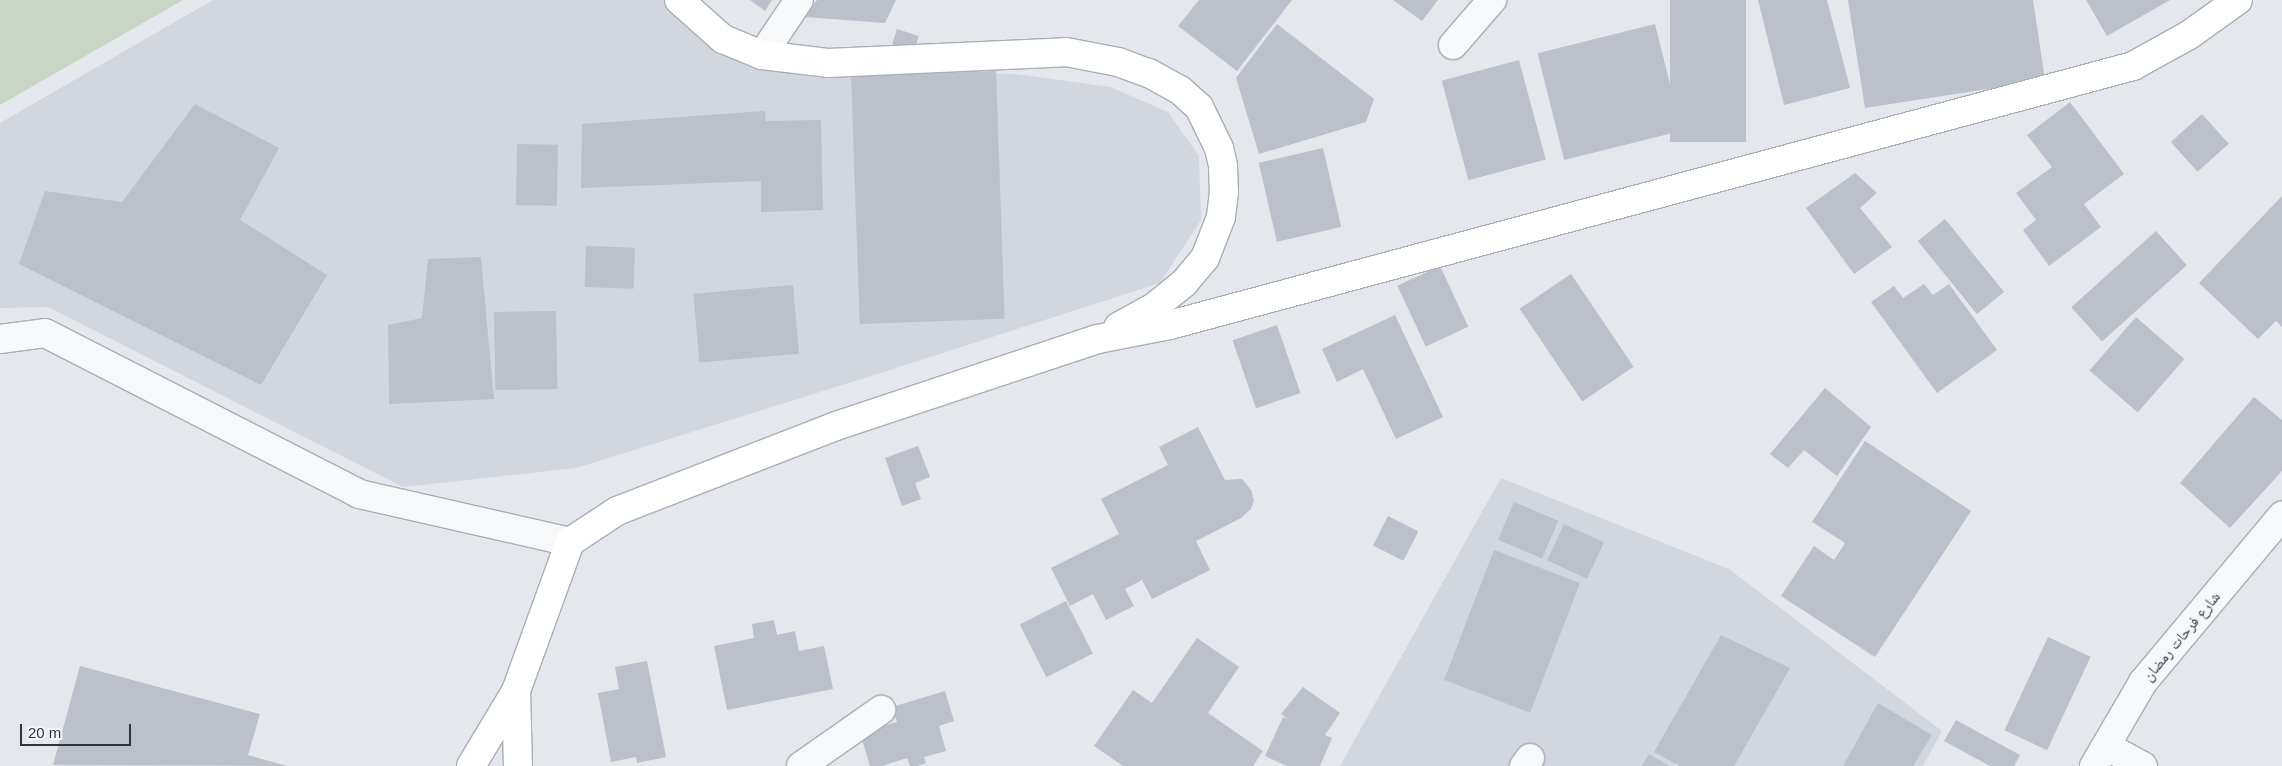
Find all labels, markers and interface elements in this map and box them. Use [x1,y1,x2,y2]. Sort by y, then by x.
street label: شارع فرحات رمضان [2138,588,2224,684]
scale bar [22,714,134,746]
text: 20 m [28,724,61,741]

